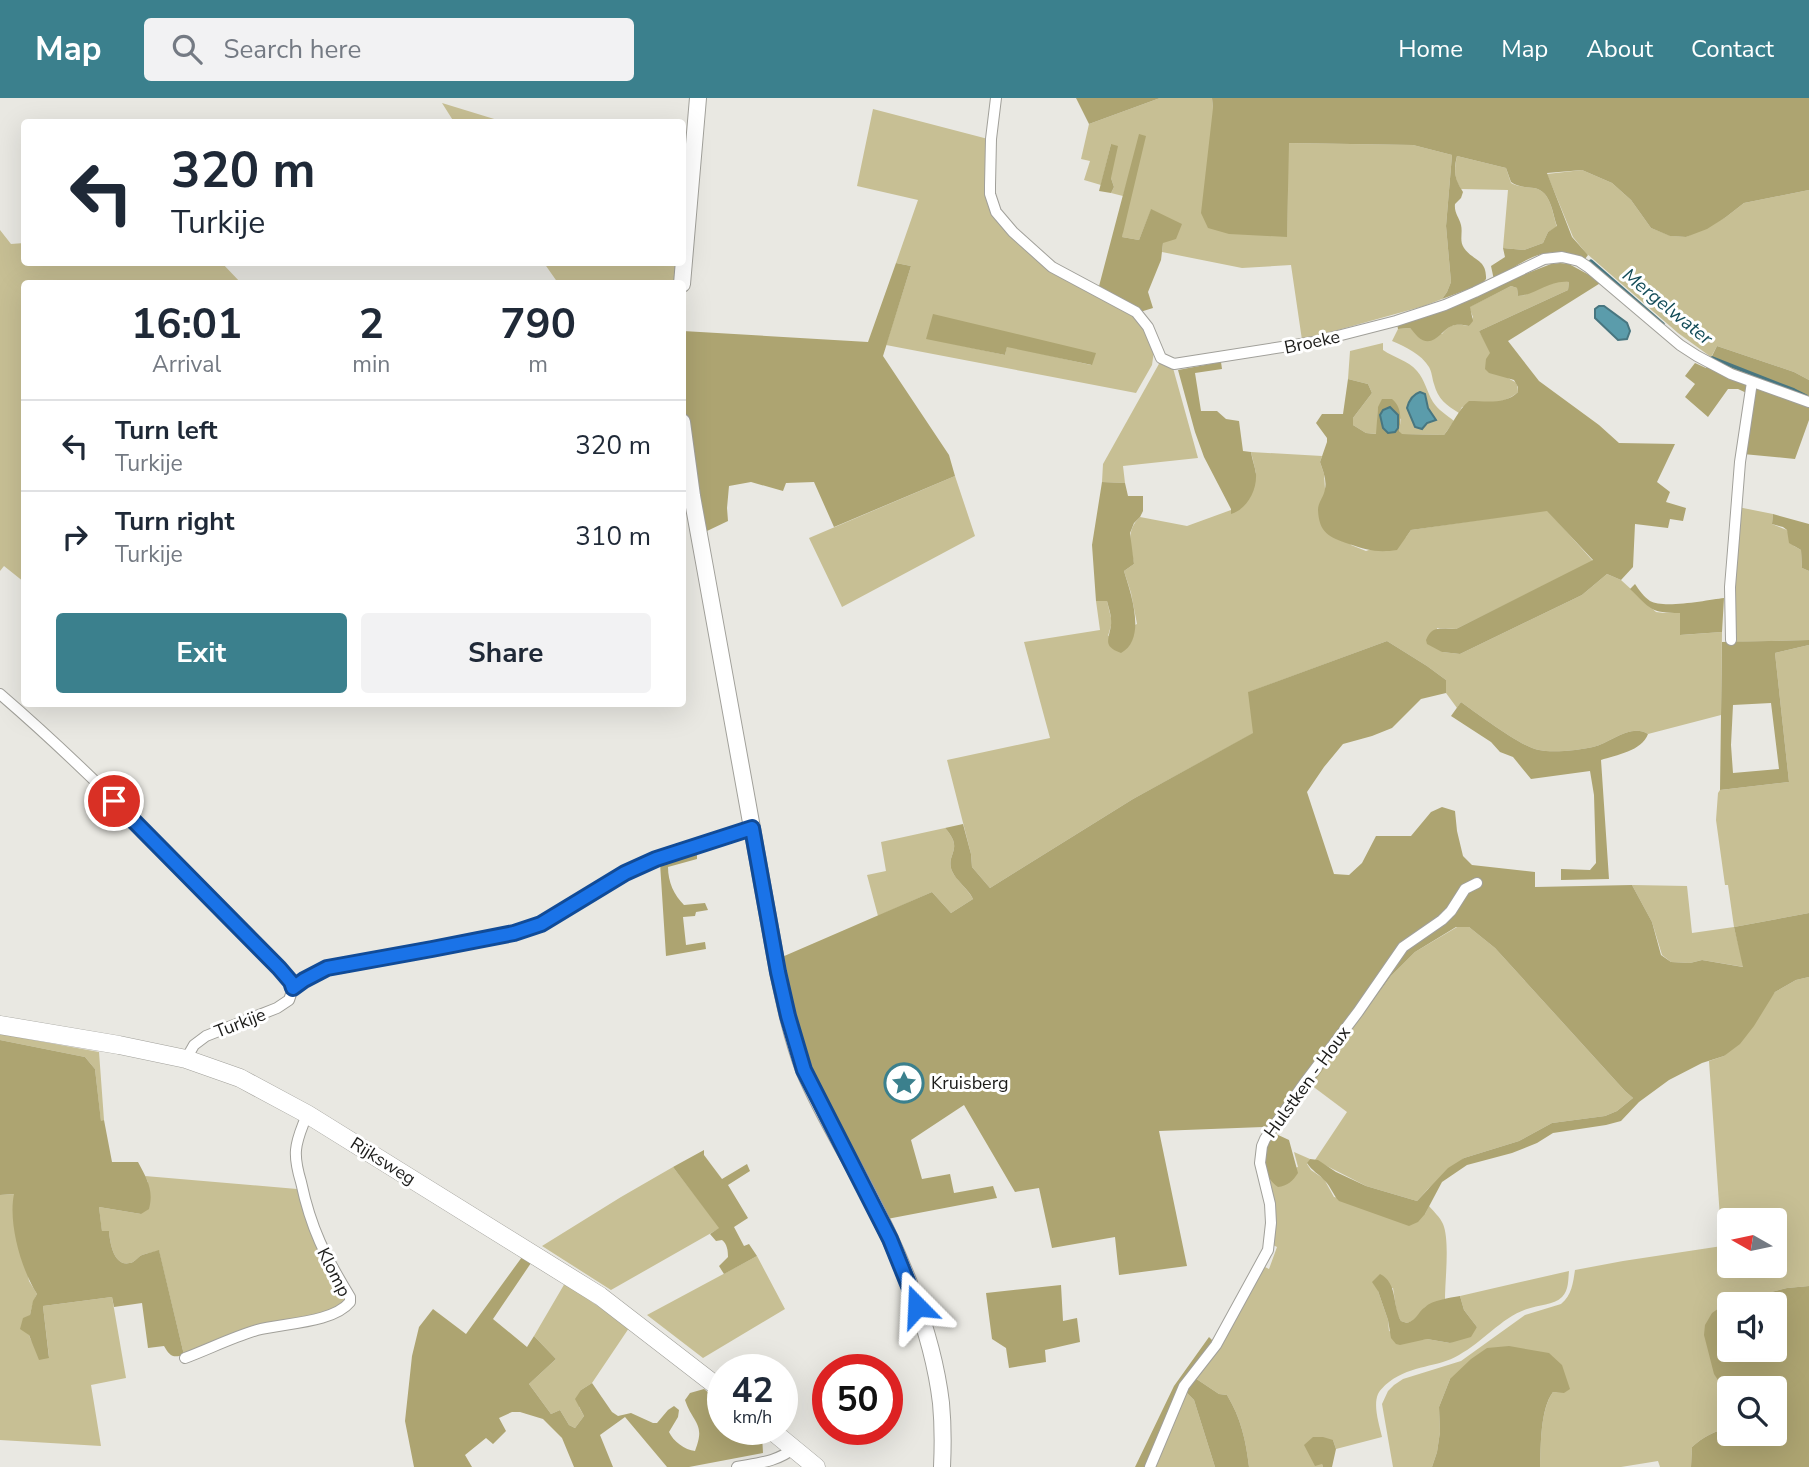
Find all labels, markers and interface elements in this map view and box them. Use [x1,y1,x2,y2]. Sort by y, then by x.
search box [144,18,634,81]
text: Map [35,27,102,72]
icon: search [168,30,206,68]
text: Search here [224,32,361,67]
text: Home [1398,33,1463,65]
text: Map [1501,33,1548,65]
text: About [1586,33,1653,65]
text: Contact [1691,33,1774,65]
text: 320 m [171,137,315,204]
icon: left [56,147,147,238]
text: Turkije [171,201,265,244]
water label: Mergelwater [1617,262,1719,352]
text: 16:01 [131,296,242,353]
text: 2 [359,296,384,353]
text: 790 [500,296,576,353]
street label: Broeke [1282,324,1342,360]
text: Arrival [152,349,221,380]
text: min [352,349,390,380]
text: m [528,349,548,380]
text: Turn left [115,413,218,448]
icon: left [56,427,94,465]
text: 320 m [575,428,651,463]
text: Turkije [115,448,183,479]
text: Turn right [115,504,234,539]
icon: right [56,518,94,556]
text: 310 m [575,519,651,554]
text: Turkije [115,539,183,570]
button: Exit [56,613,347,693]
button: Share [361,613,651,693]
pin [84,771,144,831]
icon: arrive [95,782,133,820]
street label: Turkije [211,1002,269,1044]
street label: Hulstken - Houx [1258,1021,1356,1143]
place icon: Kruisberg [883,1062,925,1104]
place label: Kruisberg [931,1071,1009,1095]
street label: Rijksweg [346,1132,420,1190]
north arrow [1717,1208,1787,1278]
map controls [1717,1208,1787,1446]
street label: Klomp [311,1243,357,1301]
position arrow [880,1269,954,1343]
button: sound [1717,1292,1787,1362]
speed limit sign: 50 [812,1354,903,1445]
text: 42 [731,1367,774,1414]
button: search [1717,1376,1787,1446]
text: km/h [733,1405,772,1429]

